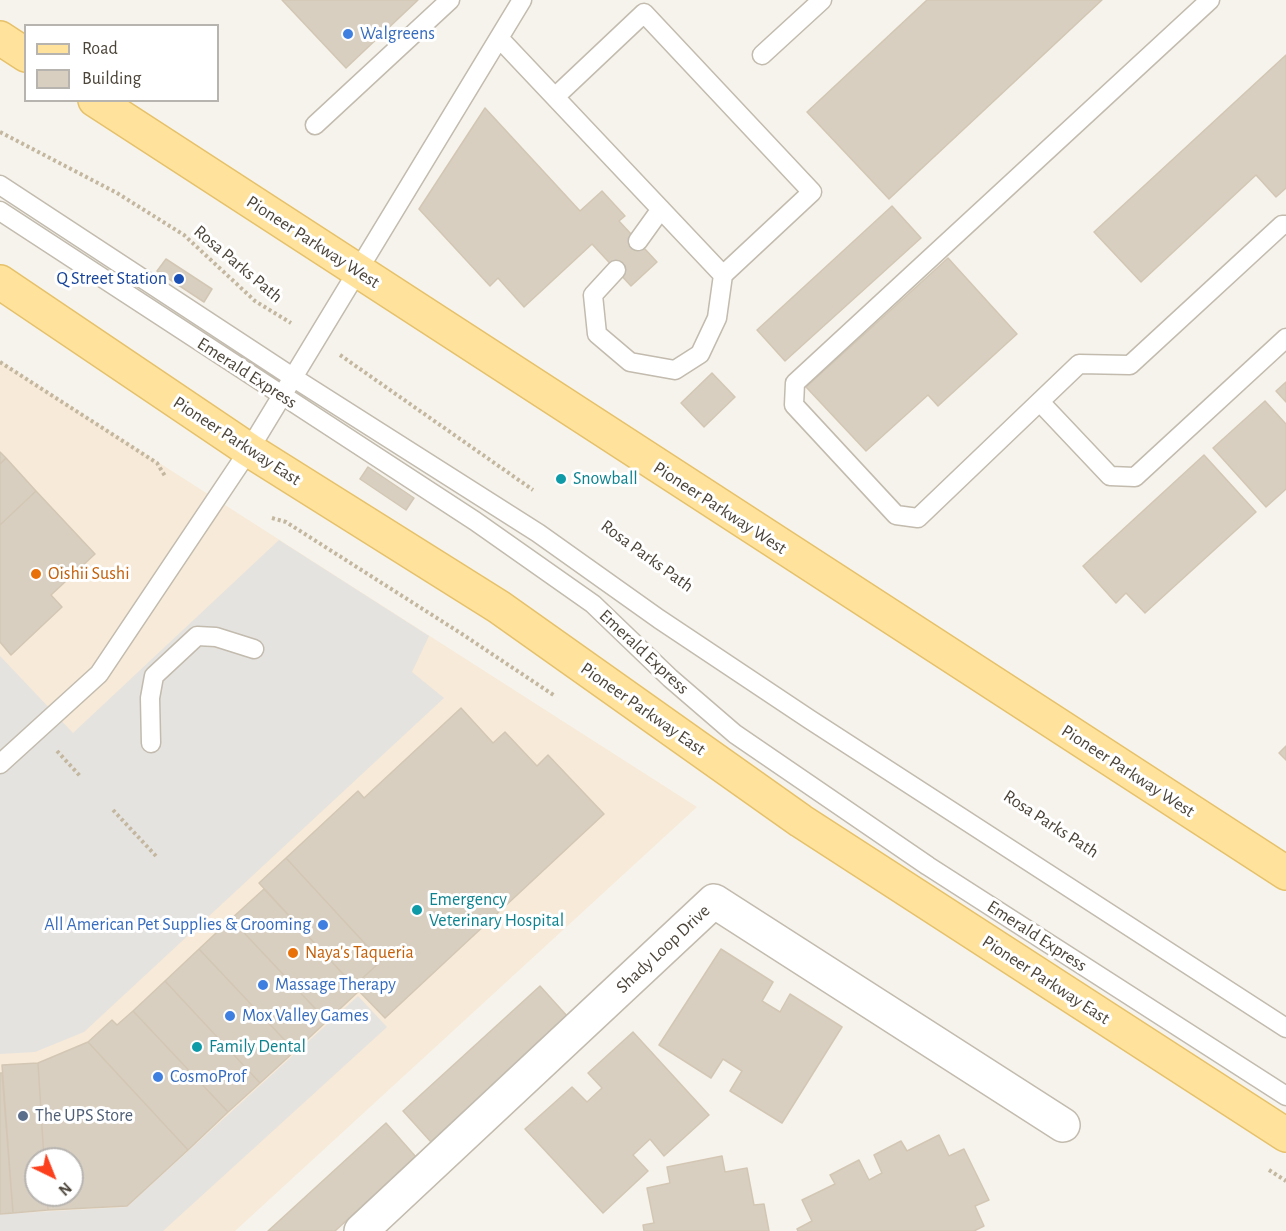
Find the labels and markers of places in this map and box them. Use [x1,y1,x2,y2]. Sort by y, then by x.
place label: Walgreens [360,23,435,45]
marker: Walgreens [341,27,355,41]
place label: Q Street Station [57,268,167,290]
marker: Q Street Station [172,272,186,286]
place label: Snowball [573,468,638,490]
marker: Snowball [554,472,568,486]
place label: Oishii Sushi [48,563,130,585]
marker: Oishii Sushi [29,567,43,581]
place label: Emergency Veterinary Hospital [429,889,564,932]
marker: Emergency Veterinary Hospital [410,903,424,917]
place label: All American Pet Supplies & Grooming [44,914,311,936]
marker: All American Pet Supplies & Grooming [316,918,330,932]
place label: Naya's Taqueria [305,942,414,964]
marker: Naya's Taqueria [286,946,300,960]
place label: Massage Therapy [275,974,396,996]
marker: Massage Therapy [256,978,270,992]
place label: Mox Valley Games [242,1005,369,1027]
marker: Mox Valley Games [223,1009,237,1023]
place label: Family Dental [209,1036,306,1058]
marker: Family Dental [190,1040,204,1054]
place label: CosmoProf [170,1066,246,1088]
marker: CosmoProf [151,1070,165,1084]
place label: The UPS Store [35,1105,133,1127]
marker: The UPS Store [16,1109,30,1123]

